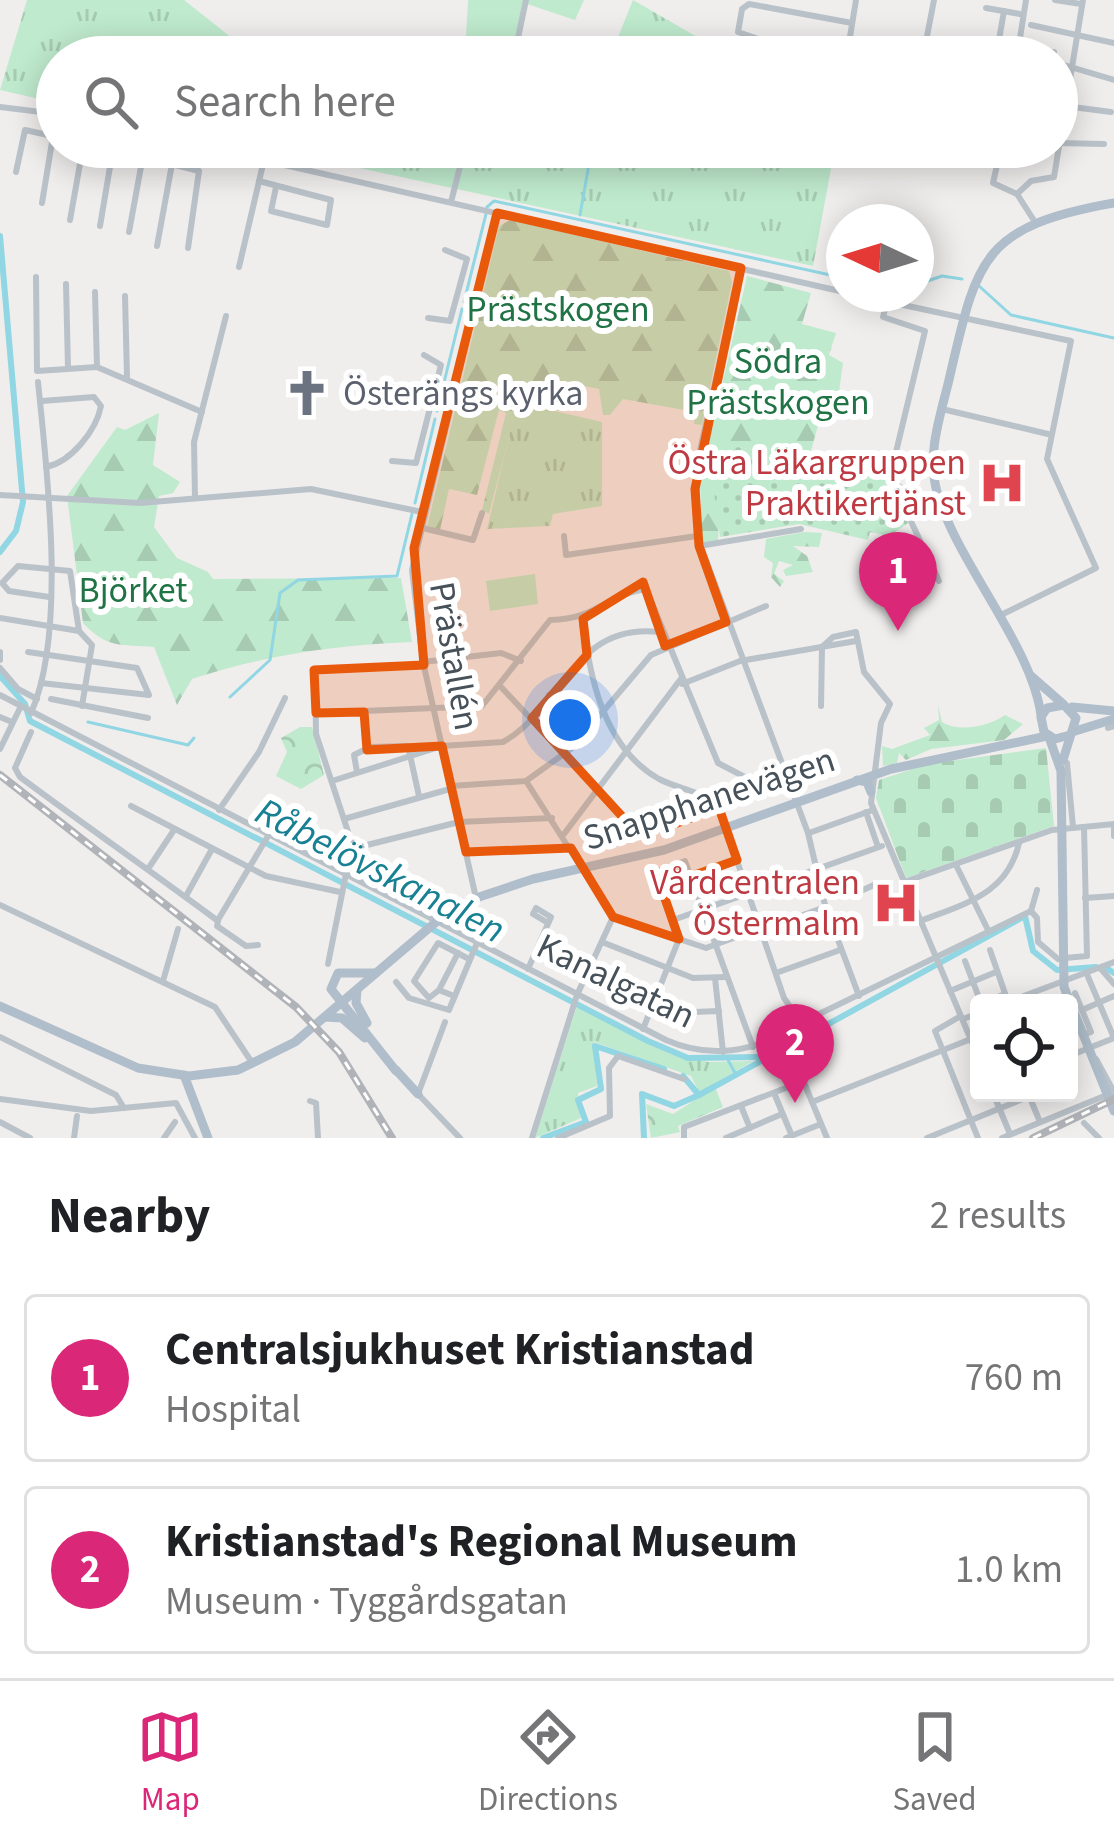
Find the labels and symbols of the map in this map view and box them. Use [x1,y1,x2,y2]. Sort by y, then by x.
north arrow [826,204,934,312]
park label: Prästskogen [466,284,650,335]
park label: Södra Prästskogen [686,336,870,428]
church icon: Österängs kyrka [282,368,332,418]
place label: Österängs kyrka [343,368,583,419]
place label: Östra Läkargruppen Praktikertjänst [667,437,966,529]
hospital icon: Östra Läkargruppen Praktikertjänst [977,458,1027,508]
pin: 1 [859,532,937,631]
park label: Björket [79,565,187,616]
street label: Prästallén [416,578,492,734]
your location [540,690,600,750]
street label: Snapphanevägen [577,734,841,864]
water label: Råbelövskanalen [246,784,514,958]
place label: Vårdcentralen Östermalm [650,857,860,949]
hospital icon: Vårdcentralen Östermalm [871,878,921,928]
street label: Kanalgatan [528,921,704,1041]
pin: 2 [756,1004,834,1103]

